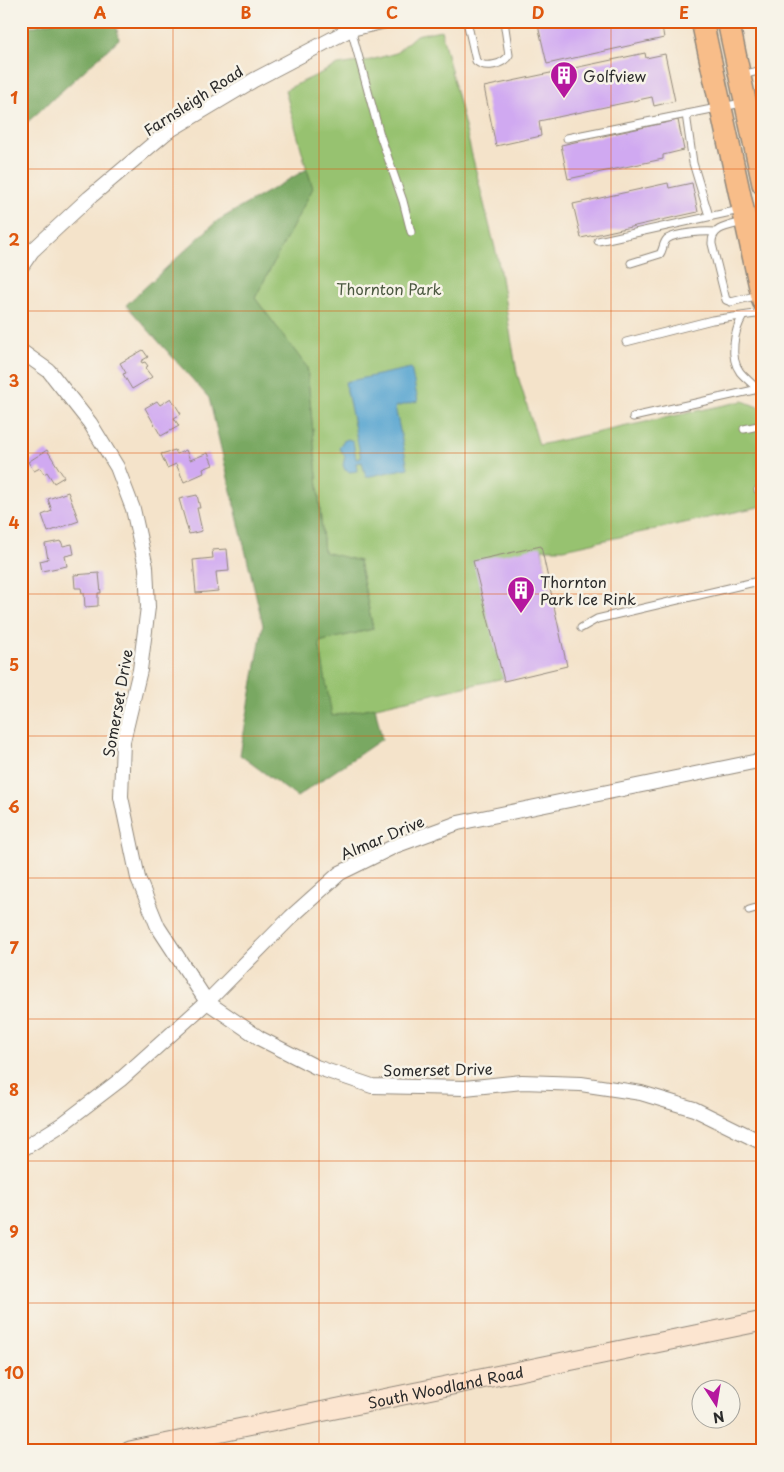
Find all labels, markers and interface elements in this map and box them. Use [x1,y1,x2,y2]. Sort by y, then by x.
text: A [94,0,107,24]
text: B [241,0,252,24]
text: C [386,0,398,24]
text: D [532,0,544,24]
text: E [679,0,689,24]
street label: Farnsleigh Road [139,59,247,141]
building icon: Golfview [549,60,579,99]
place label: Golfview [583,64,646,87]
text: 1 [10,85,18,109]
text: 2 [8,227,20,251]
park label: Thornton Park [336,277,442,300]
text: 3 [9,368,19,392]
text: 4 [9,510,20,534]
place label: Thornton Park Ice Rink [540,570,636,610]
building icon: Thornton Park Ice Rink [506,575,536,614]
street label: Somerset Drive [96,647,138,759]
text: 5 [9,652,19,676]
text: 6 [8,794,20,818]
street label: Almar Drive [336,809,428,865]
text: 7 [9,935,19,959]
street label: Somerset Drive [383,1057,493,1081]
text: 8 [9,1077,19,1101]
text: 9 [9,1219,19,1243]
street label: South Woodland Road [366,1359,525,1413]
text: 10 [4,1360,24,1384]
north arrow [692,1380,742,1430]
text: N [711,1406,726,1429]

